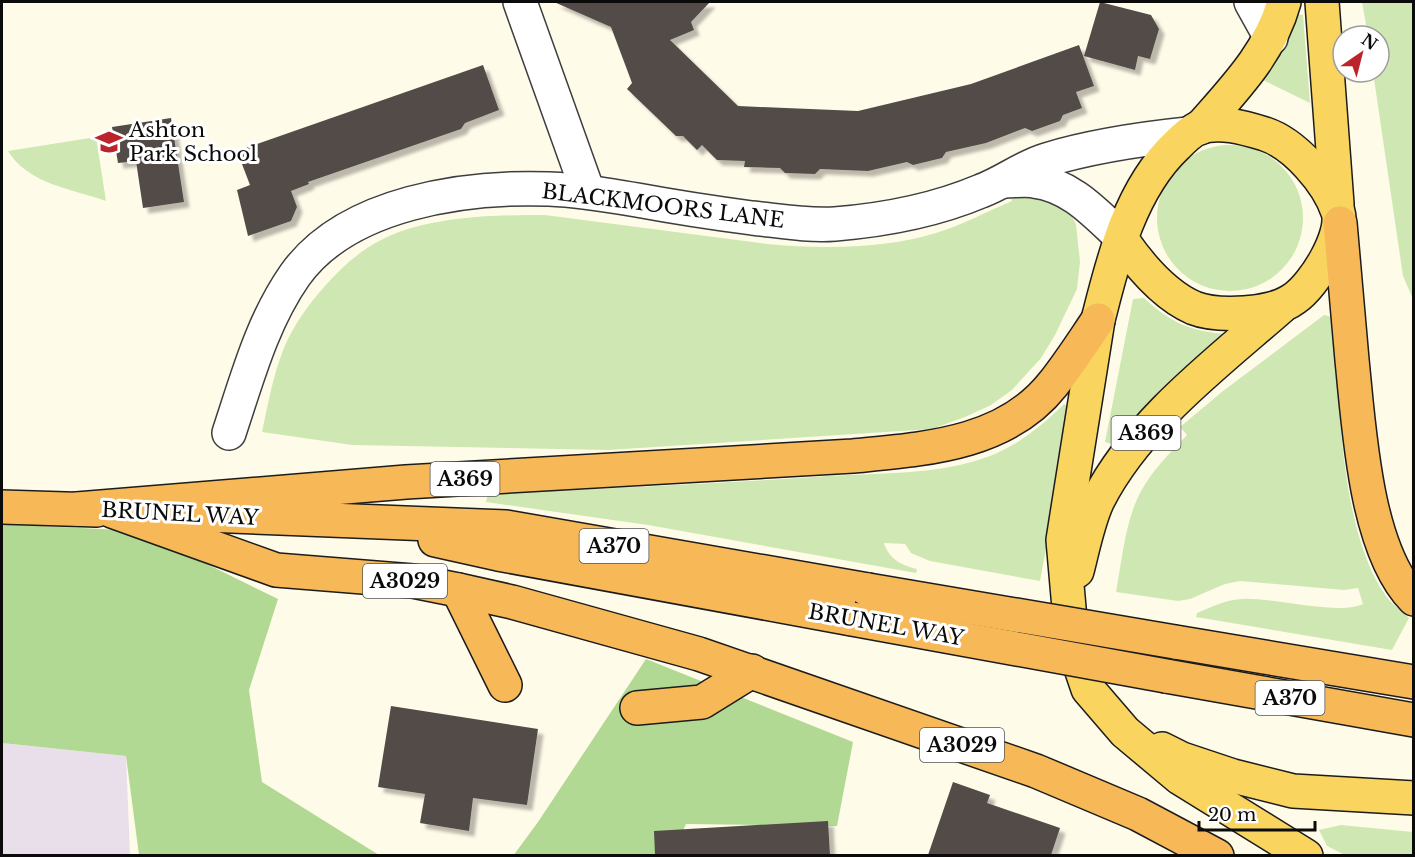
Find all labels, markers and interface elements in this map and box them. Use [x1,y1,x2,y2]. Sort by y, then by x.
north arrow [1331,24,1391,84]
text: N [1358,29,1382,54]
place label: Ashton Park School [128,117,257,167]
school or university icon: Ashton Park School [94,127,124,157]
street label: BLACKMOORS LANE [540,178,786,234]
road number: A369 [1112,416,1180,450]
road number: A369 [430,462,500,496]
street label: BRUNEL WAY [101,497,260,531]
road number: A370 [580,529,648,563]
road number: A3029 [363,564,447,598]
street label: BRUNEL WAY [806,599,966,652]
road number: A370 [1256,681,1324,715]
road number: A3029 [920,728,1004,762]
scale bar [1199,794,1314,832]
text: 20 m [1208,804,1256,826]

